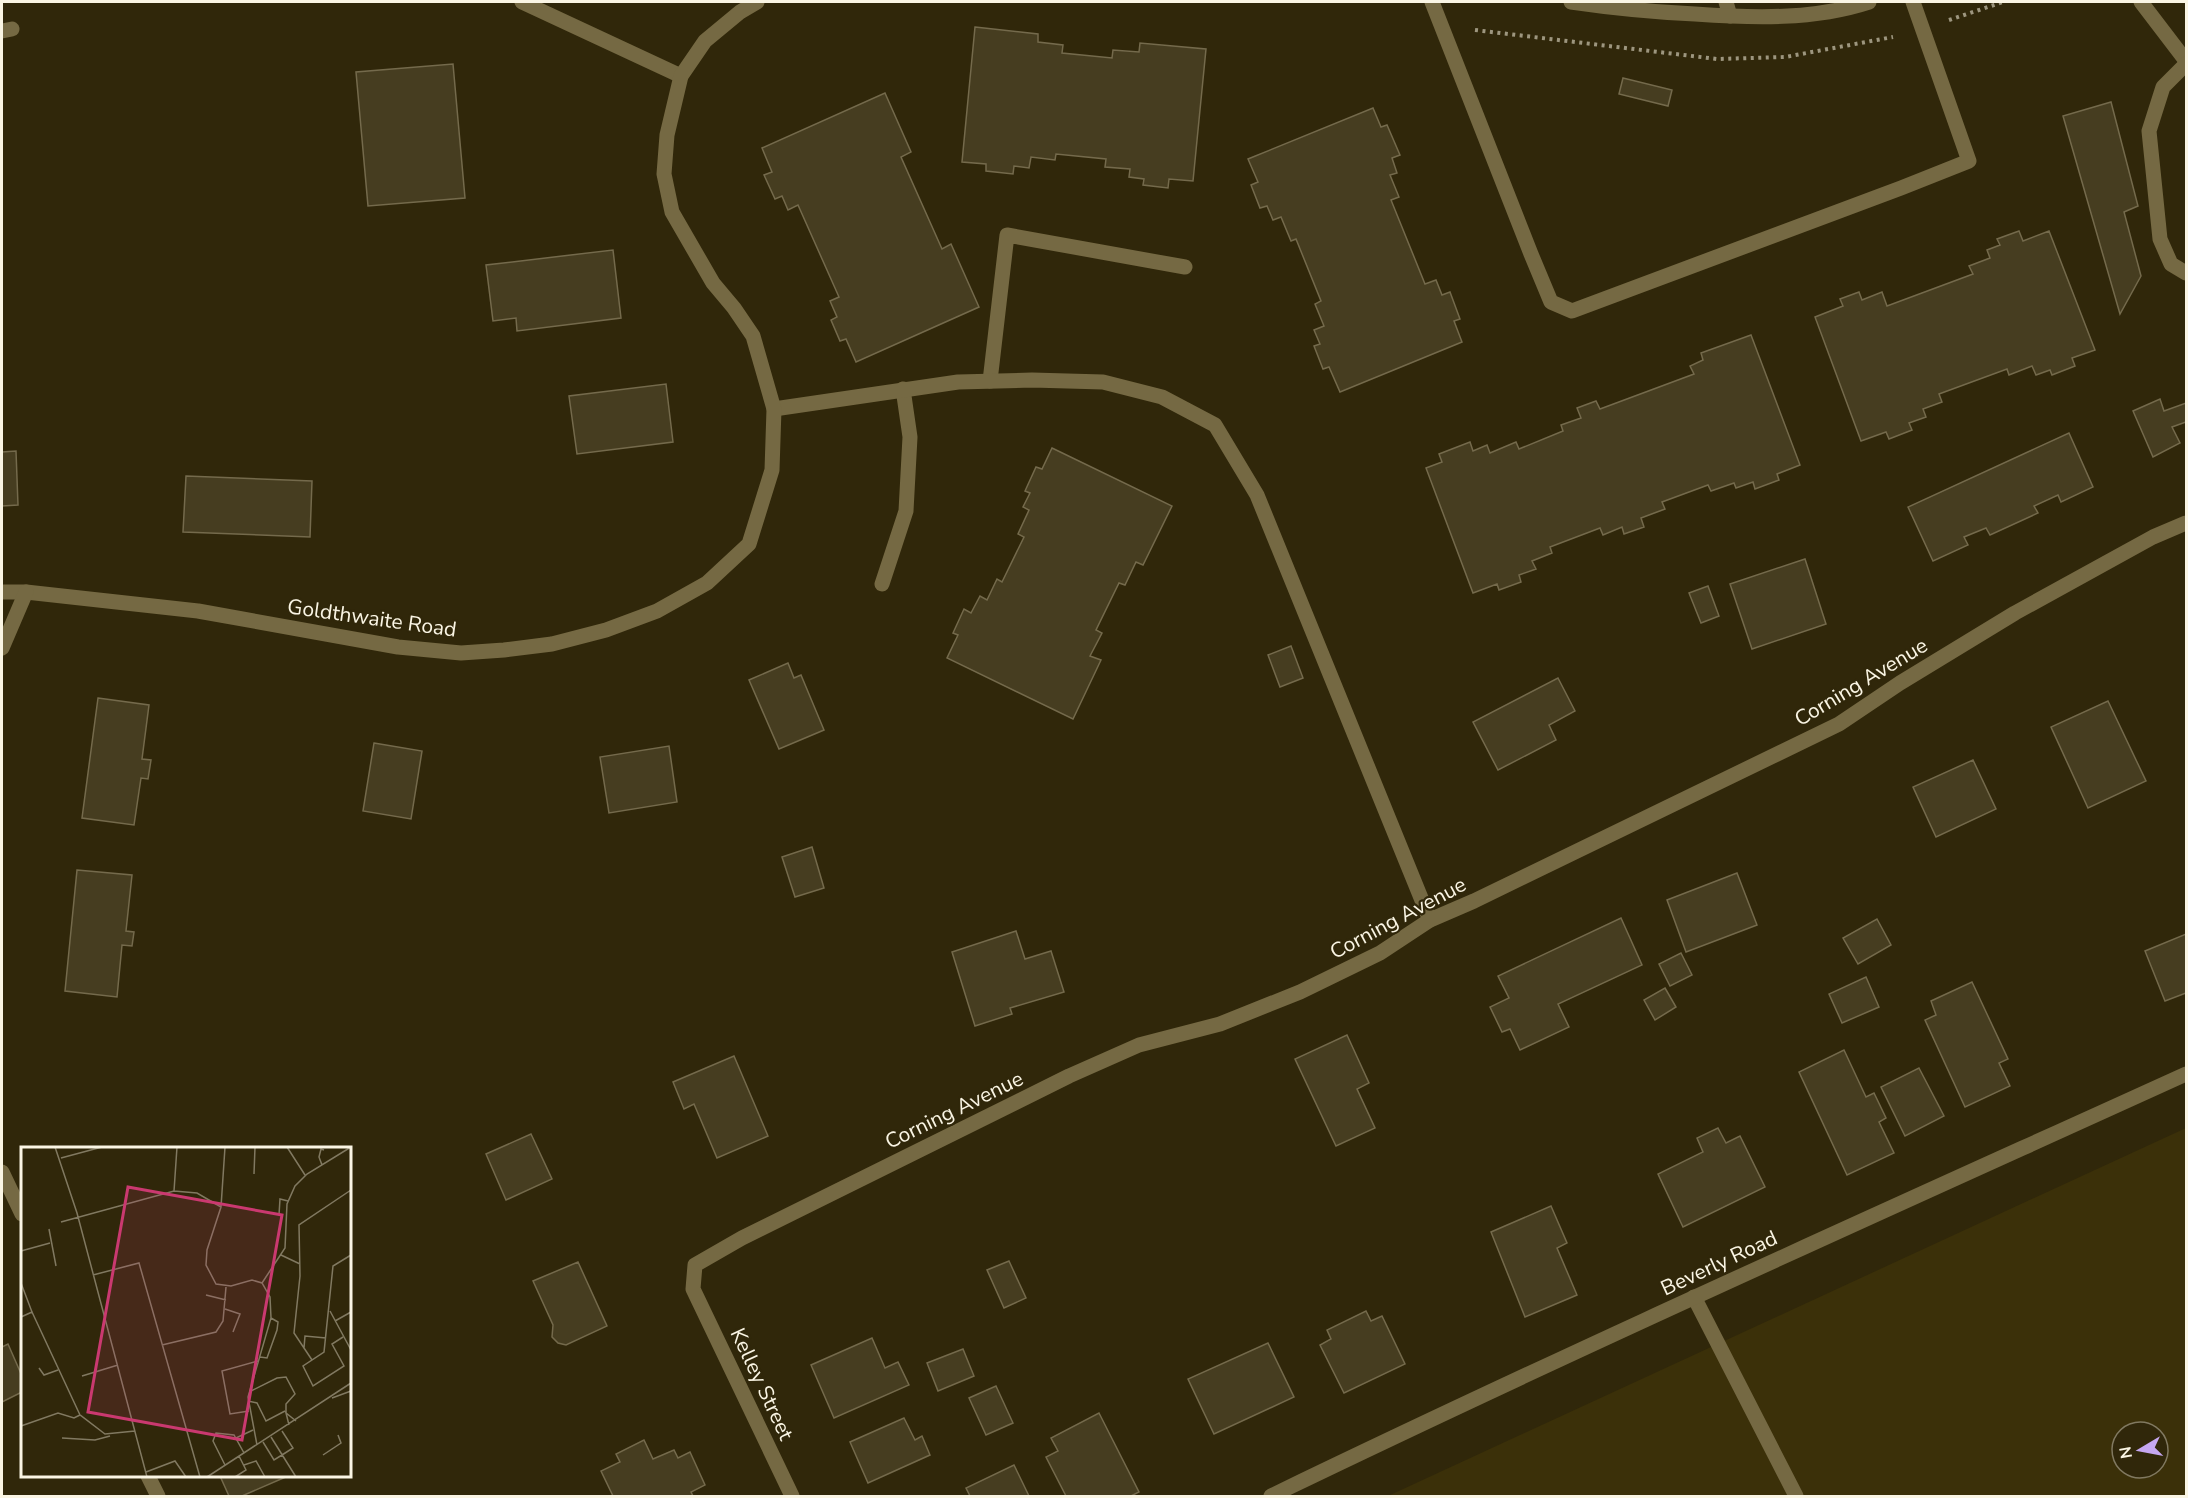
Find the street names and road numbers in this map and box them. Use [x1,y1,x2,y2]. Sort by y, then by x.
street label: Goldthwaite Road [286,592,458,644]
street label: Corning Avenue [1789,631,1933,733]
street label: Corning Avenue [1325,870,1471,966]
street label: Corning Avenue [880,1064,1028,1156]
street label: Beverly Road [1656,1224,1782,1302]
street label: Kelley Street [724,1323,801,1445]

